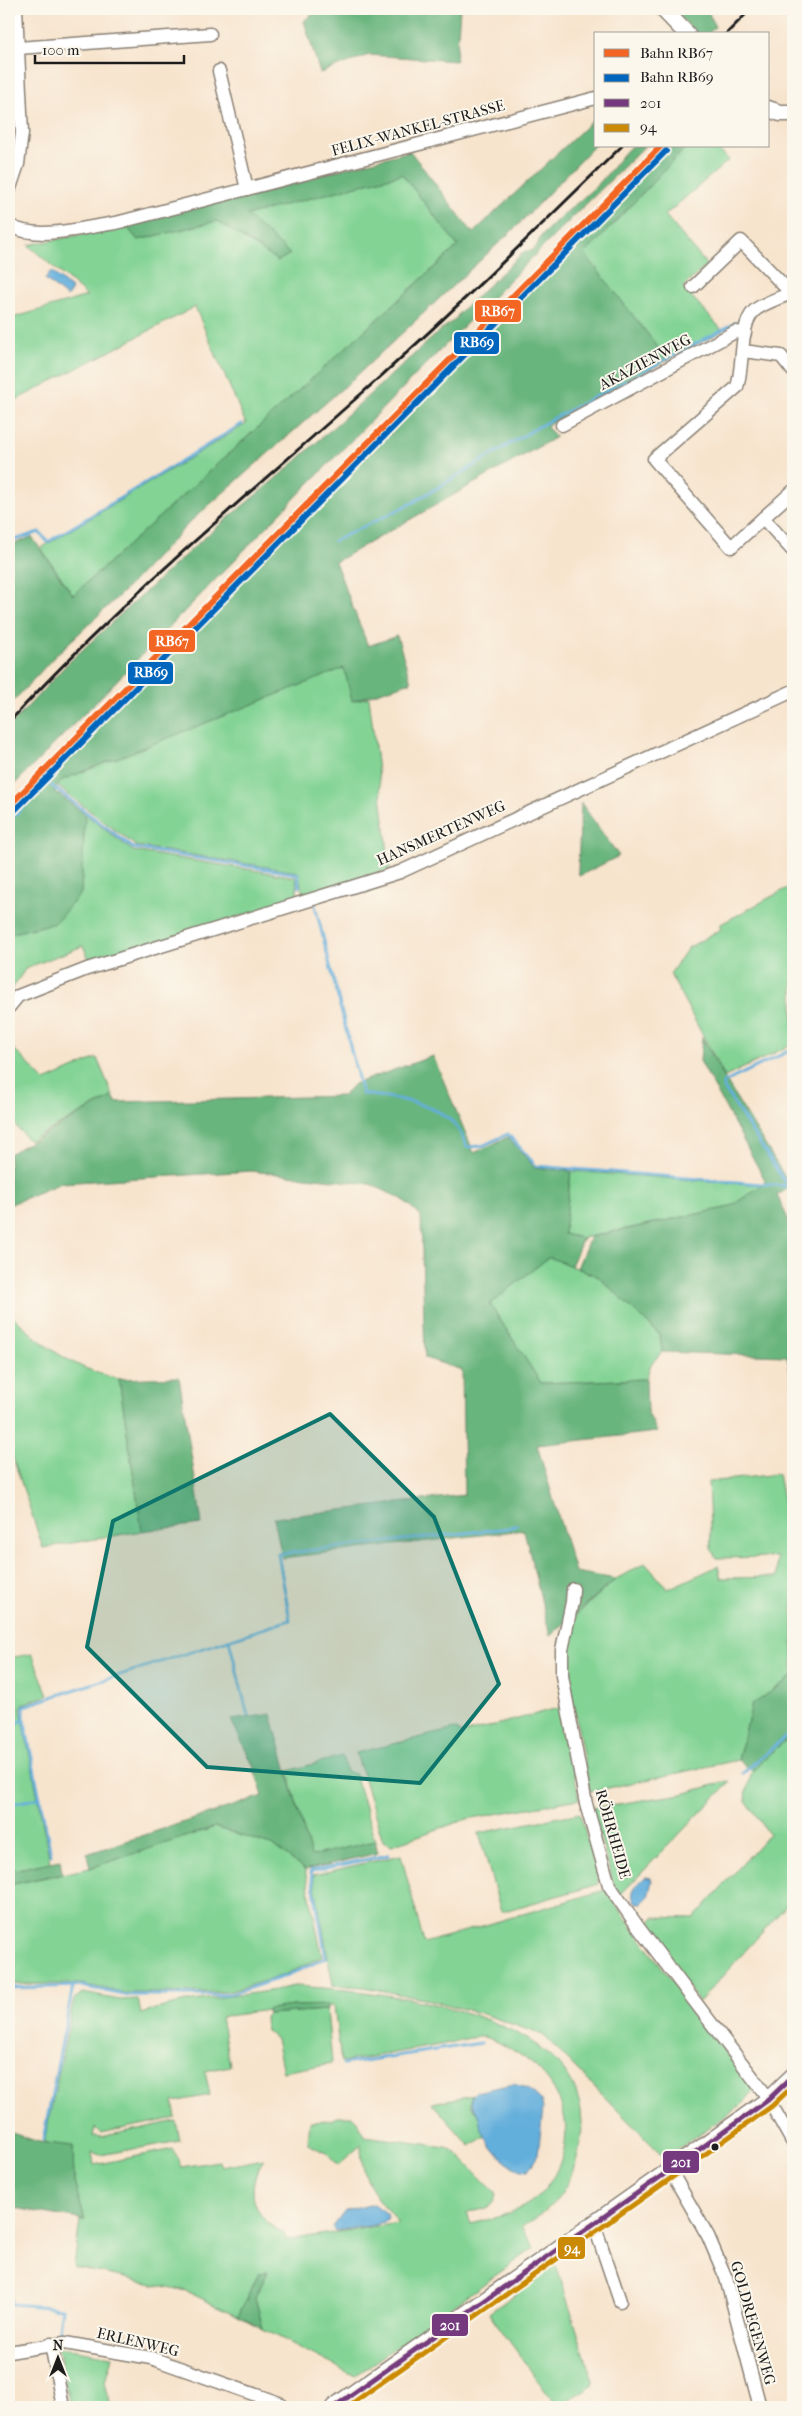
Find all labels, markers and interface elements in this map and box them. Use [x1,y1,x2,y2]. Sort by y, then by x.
scale bar [35,32,184,64]
legend [594,32,770,148]
text: 100 m [42,41,80,59]
text: Bahn RB67 [640,44,713,62]
text: Bahn RB69 [640,68,714,86]
text: 201 [640,94,661,112]
street label: FELIX-WANKEL-STRASSE [329,96,507,160]
text: 94 [640,118,658,136]
line badge: RB67 [474,299,522,323]
text: RB67 [481,303,515,320]
street label: AKAZIENWEG [595,330,694,394]
line badge: RB69 [453,331,500,355]
text: RB69 [460,334,494,351]
line badge: RB67 [148,629,196,653]
text: RB67 [155,633,189,650]
line badge: RB69 [127,661,174,685]
text: RB69 [134,664,168,681]
street label: HANSMERTENWEG [374,796,509,869]
street label: RÖHRHEIDE [592,1787,634,1881]
unlabelled marker [710,2142,720,2152]
line badge: 201 [662,2150,700,2174]
text: 201 [671,2154,691,2171]
line badge: 94 [557,2236,586,2260]
text: 94 [563,2240,580,2257]
street label: GOLDREGENWEG [727,2259,779,2388]
line badge: 201 [431,2313,469,2337]
text: 201 [440,2317,460,2334]
street label: ERLENWEG [95,2324,181,2360]
north arrow [32,2334,82,2384]
text: N [53,2337,64,2354]

